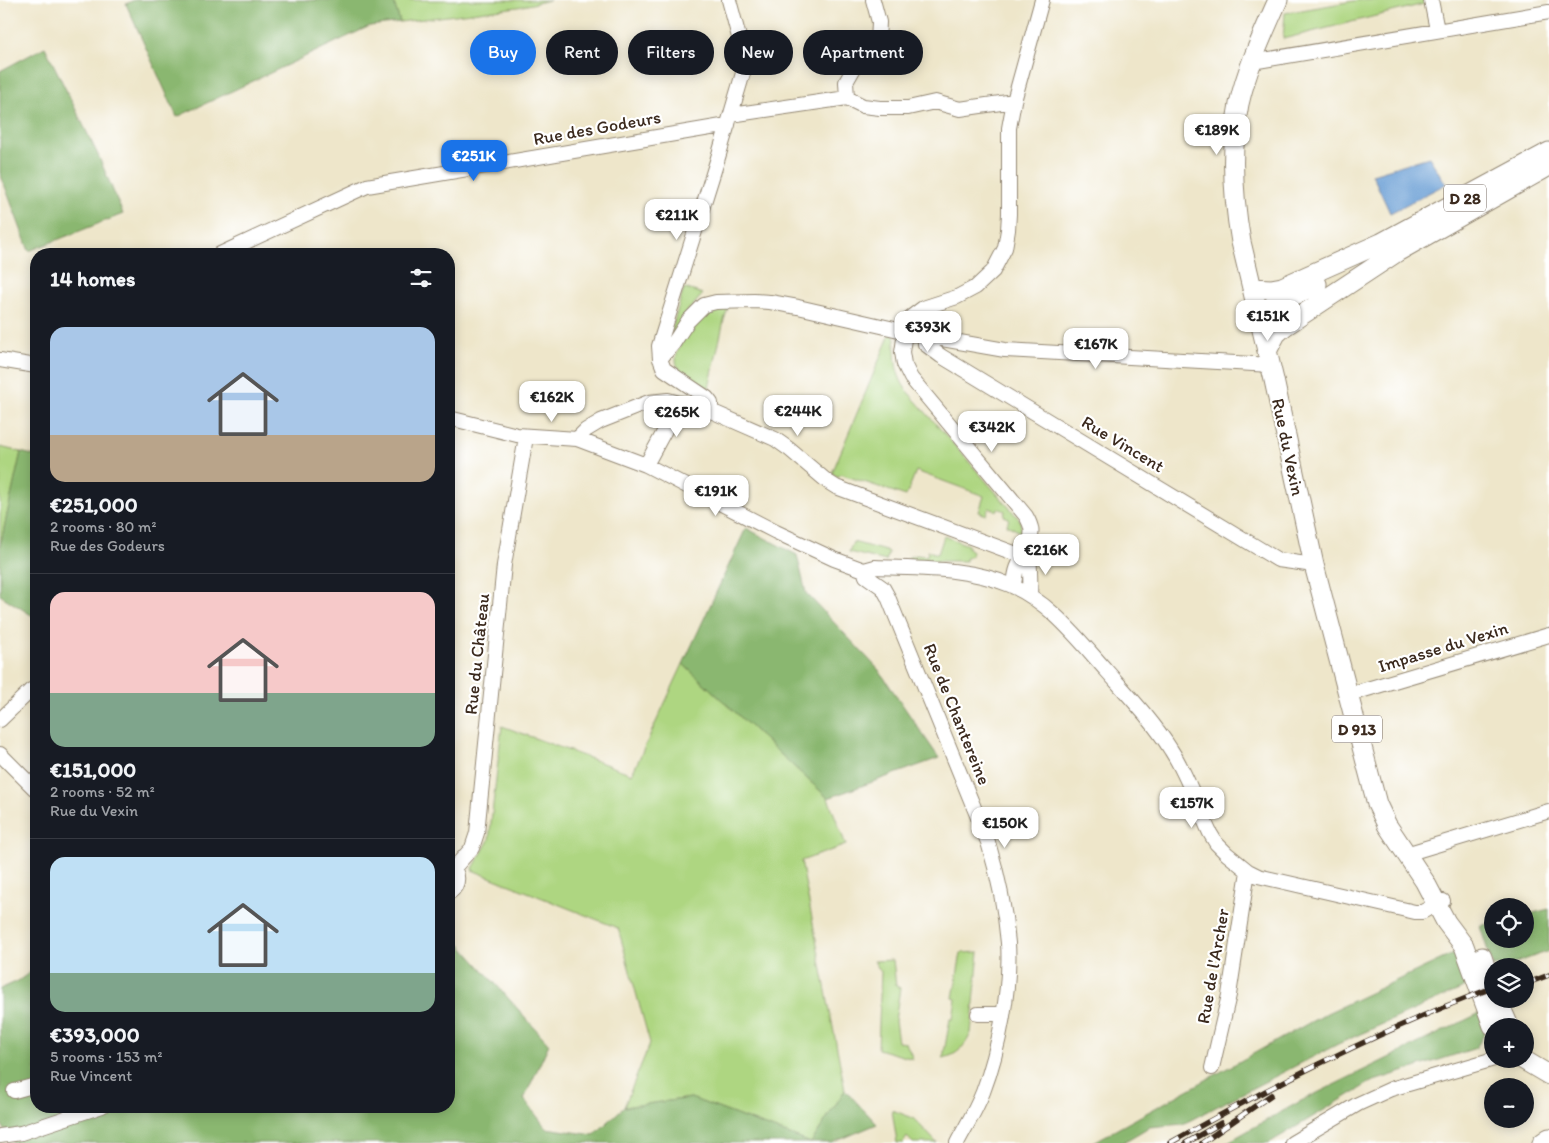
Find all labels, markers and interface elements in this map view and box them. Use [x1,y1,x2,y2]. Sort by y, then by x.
chip: Buy [470,30,536,75]
chip: Rent [546,30,618,75]
chip: Filters [628,30,714,75]
chip: New [724,30,793,75]
chip: Apartment [803,30,923,75]
street label: Rue des Godeurs [531,106,663,150]
pin: €189K [1182,114,1252,156]
text: €189K [1195,120,1239,139]
pin: €251K [439,140,509,182]
text: €251K [452,146,496,165]
road number: D 28 [1444,184,1486,212]
pin: €211K [642,198,712,241]
text: €211K [656,205,698,224]
icon: filters [407,264,435,292]
text: 14 homes [50,266,135,291]
pin: €151K [1233,300,1303,342]
text: €151K [1247,306,1289,325]
pin: €393K [893,310,963,353]
text: €393K [905,317,951,336]
pin: €167K [1061,328,1131,370]
text: €167K [1074,334,1118,353]
icon: home [198,359,288,449]
pin: €162K [517,380,587,423]
text: €162K [530,387,574,406]
pin: €244K [763,394,833,437]
pin: €265K [642,396,712,438]
street label: Rue du Vexin [1267,396,1309,498]
text: €244K [774,401,822,420]
text: €265K [655,402,699,421]
pin: €342K [957,410,1027,453]
street label: Rue Vincent [1078,411,1169,477]
text: €342K [969,417,1015,436]
pin: €191K [681,474,751,517]
text: €191K [695,481,737,500]
text: €251,000 [50,492,138,517]
text: 2 rooms · 80 m² [50,517,156,536]
pin: €216K [1011,534,1081,576]
text: Rue des Godeurs [50,536,165,555]
text: €216K [1024,540,1068,559]
street label: Rue du Château [460,592,494,716]
street label: Impasse du Vexin [1375,617,1511,677]
icon: home [198,625,288,715]
street label: Rue de Chantereine [919,640,995,788]
road number: D 913 [1332,716,1382,742]
text: €151,000 [50,757,136,782]
text: 2 rooms · 52 m² [50,782,155,801]
pin: €157K [1157,786,1227,829]
text: €157K [1170,793,1214,812]
text: Rue du Vexin [50,801,138,820]
pin: €150K [970,806,1040,849]
text: €150K [982,813,1028,832]
icon: home [198,890,288,980]
map controls [1484,898,1534,1128]
button: locate [1484,898,1534,948]
street label: Rue de l'Archer [1192,906,1234,1025]
button: layers [1484,958,1534,1008]
button: + [1484,1018,1534,1068]
text: €393,000 [50,1022,140,1047]
text: 5 rooms · 153 m² [50,1047,162,1066]
text: Rue Vincent [50,1066,132,1085]
button: − [1484,1078,1534,1128]

